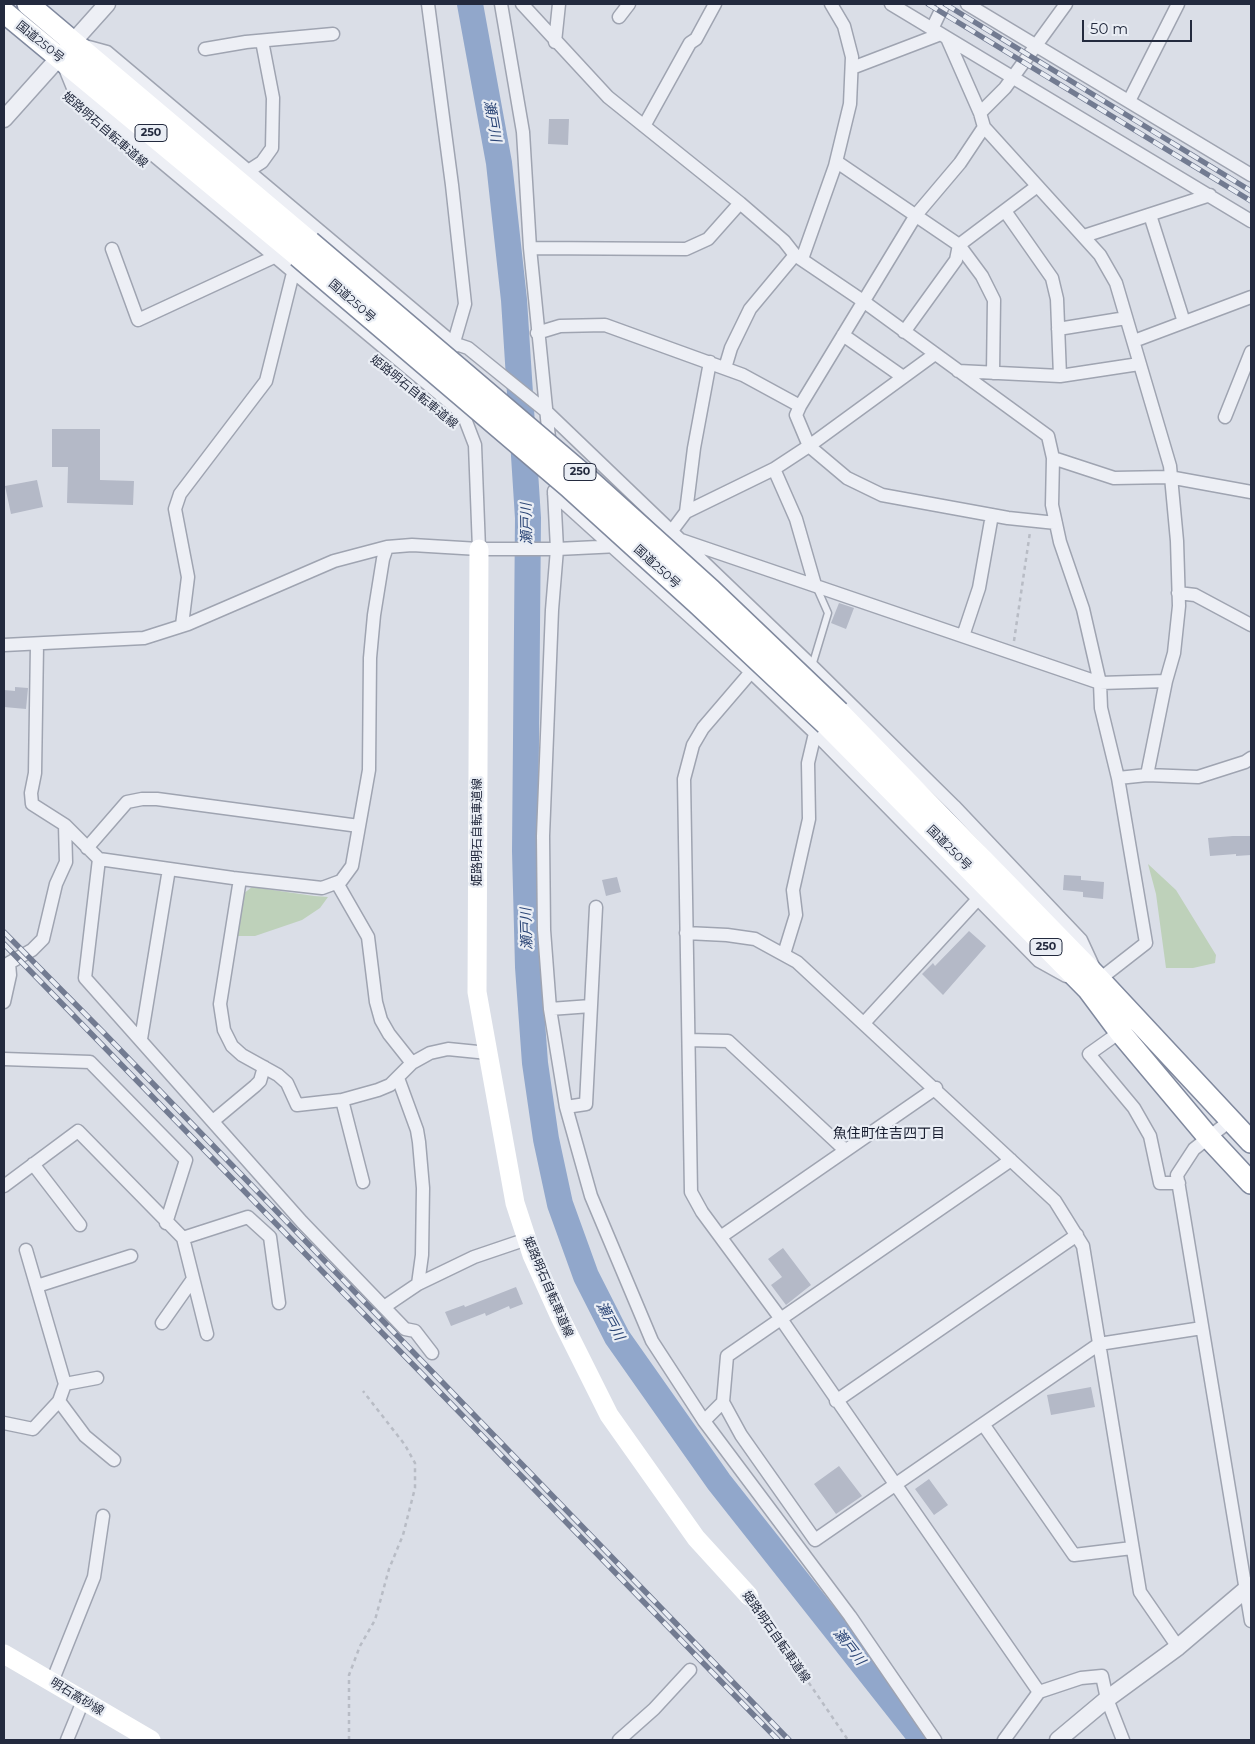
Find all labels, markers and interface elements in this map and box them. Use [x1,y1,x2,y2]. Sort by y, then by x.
scale bar [1085,10,1195,42]
street label: 国道250号 [13,18,67,66]
text: 50 m [1090,19,1128,38]
street label: 姫路明石自転車道線 [60,89,150,171]
water label: 瀬戸川 [480,99,504,143]
road number: 250 [135,125,167,142]
street label: 国道250号 [326,277,378,325]
street label: 姫路明石自転車道線 [368,352,460,432]
road number: 250 [564,464,596,481]
water label: 瀬戸川 [518,503,536,545]
street label: 国道250号 [631,542,683,592]
street label: 姫路明石自転車道線 [470,778,484,886]
street label: 国道250号 [924,823,974,873]
water label: 瀬戸川 [518,908,536,950]
road number: 250 [1030,939,1062,956]
district label: 魚住町住吉四丁目 [833,1126,945,1142]
street label: 姫路明石自転車道線 [520,1234,576,1340]
water label: 瀬戸川 [592,1299,628,1343]
street label: 姫路明石自転車道線 [739,1589,813,1685]
water label: 瀬戸川 [829,1625,869,1669]
street label: 明石高砂線 [48,1675,106,1719]

